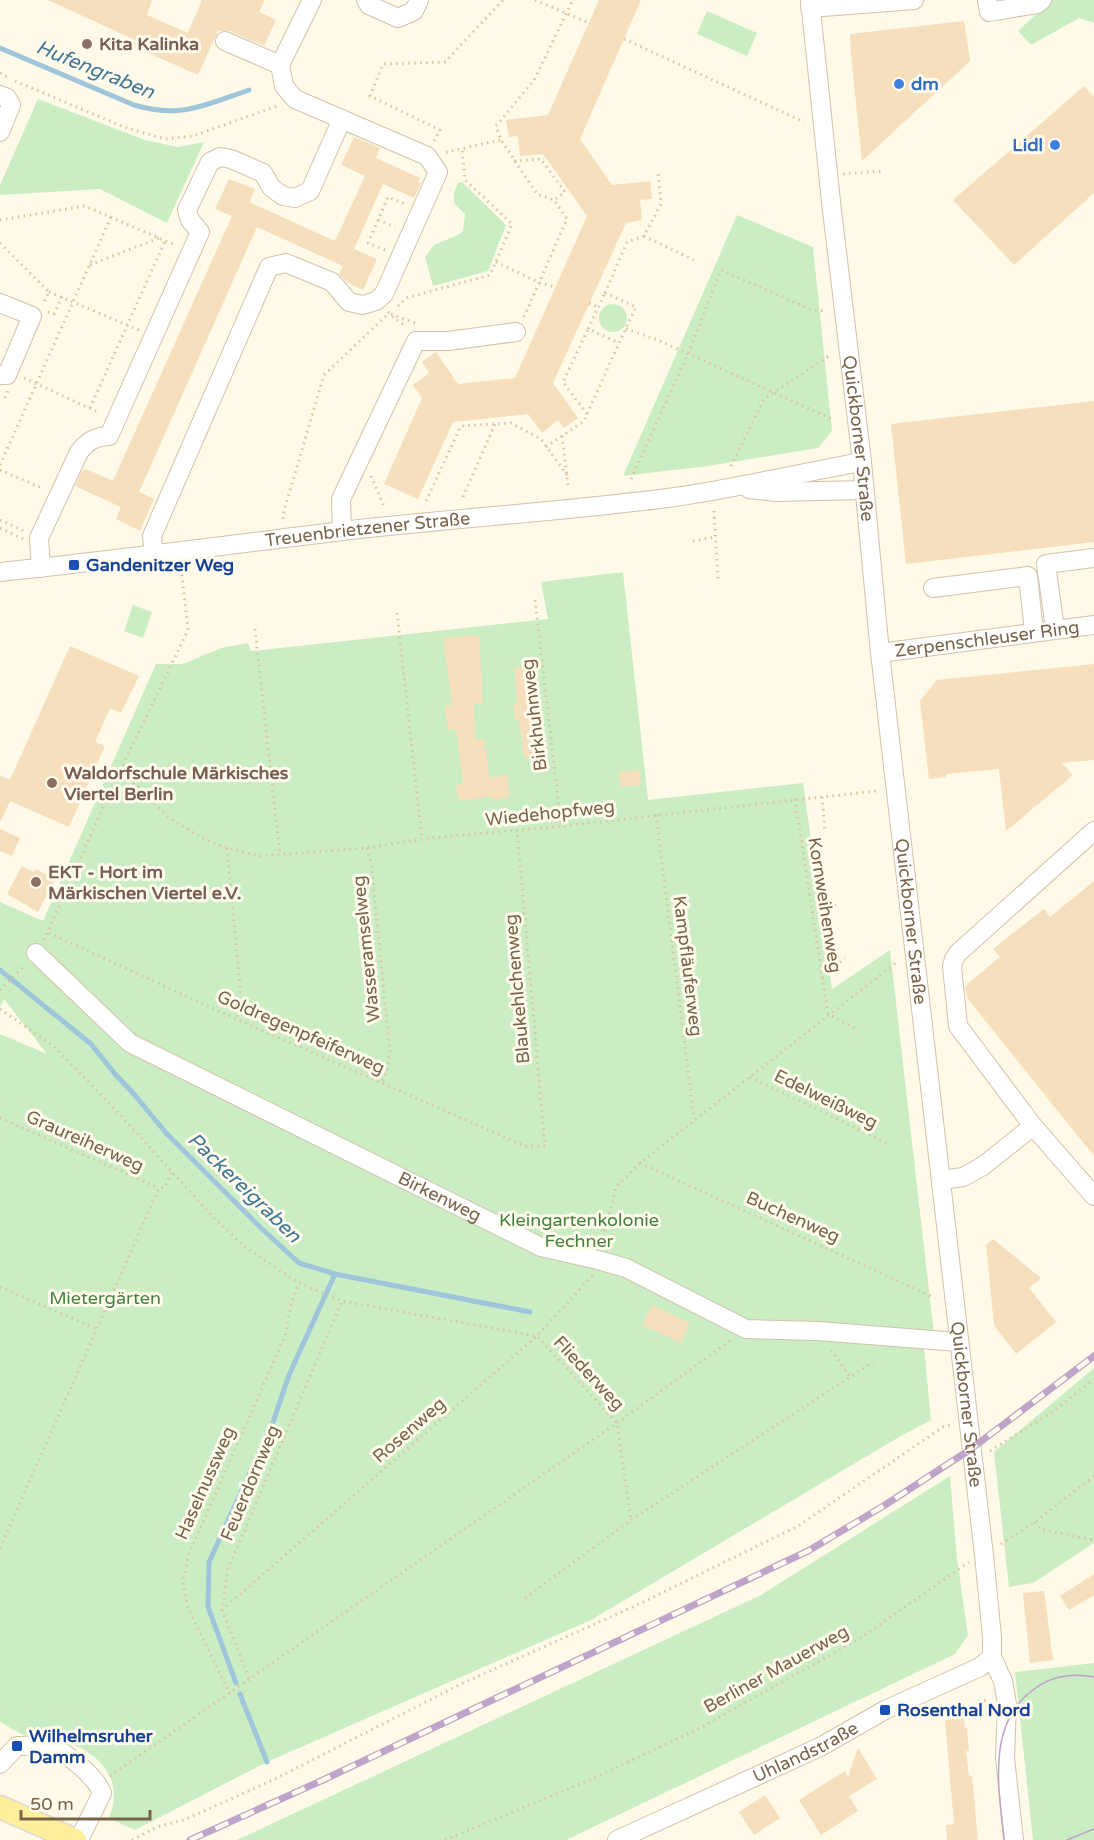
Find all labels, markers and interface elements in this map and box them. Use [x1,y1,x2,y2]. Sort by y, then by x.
place label: Kita Kalinka [99,33,199,55]
water label: Hufengraben [32,35,158,105]
marker: Kita Kalinka [80,37,94,51]
place label: dm [911,73,939,95]
marker: dm [892,77,906,91]
place label: Lidl [1012,134,1043,156]
marker: Lidl [1048,138,1062,152]
street label: Quickborner Straße [838,354,879,522]
street label: Treuenbrietzener Straße [264,507,471,551]
place label: Gandenitzer Weg [86,554,234,576]
marker: Gandenitzer Weg [67,558,81,572]
street label: Zerpenschleuser Ring [893,616,1081,662]
street label: Birkhuhnweg [516,658,552,772]
place label: Waldorfschule Märkisches Viertel Berlin [64,762,289,805]
marker: Waldorfschule Märkisches Viertel Berlin [45,776,59,790]
street label: Wiedehopfweg [484,795,616,831]
street label: Kornweihenweg [803,836,847,974]
street label: Quickborner Straße [890,837,931,1006]
place label: EKT - Hort im Märkischen Viertel e.V. [48,861,241,904]
street label: Wasseramselweg [347,874,385,1024]
marker: EKT - Hort im Märkischen Viertel e.V. [29,875,43,889]
street label: Kampfläuferweg [668,894,708,1038]
street label: Blaukehlchenweg [499,913,535,1065]
street label: Goldregenpfeiferweg [214,985,388,1079]
street label: Edelweißweg [771,1064,881,1134]
street label: Graureiherweg [23,1105,147,1177]
water label: Packereigraben [182,1128,306,1249]
street label: Birkenweg [395,1167,485,1227]
street label: Buchenweg [743,1187,843,1247]
park label: Kleingartenkolonie Fechner [499,1209,659,1252]
park label: Mietergärten [49,1287,161,1309]
street label: Quickborner Straße [946,1320,987,1489]
street label: Fliederweg [549,1331,629,1415]
street label: Rosenweg [368,1392,450,1468]
street label: Feuerdornweg [216,1422,284,1544]
street label: Haselnussweg [170,1423,240,1543]
street label: Berliner Mauerweg [700,1620,852,1718]
place label: Rosenthal Nord [897,1699,1031,1721]
marker: Rosenthal Nord [878,1703,892,1717]
street label: Uhlandstraße [749,1717,862,1787]
place label: Wilhelmsruher Damm [29,1725,154,1768]
marker: Wilhelmsruher Damm [10,1739,24,1753]
scale bar [21,1783,150,1821]
text: 50 m [30,1793,74,1815]

